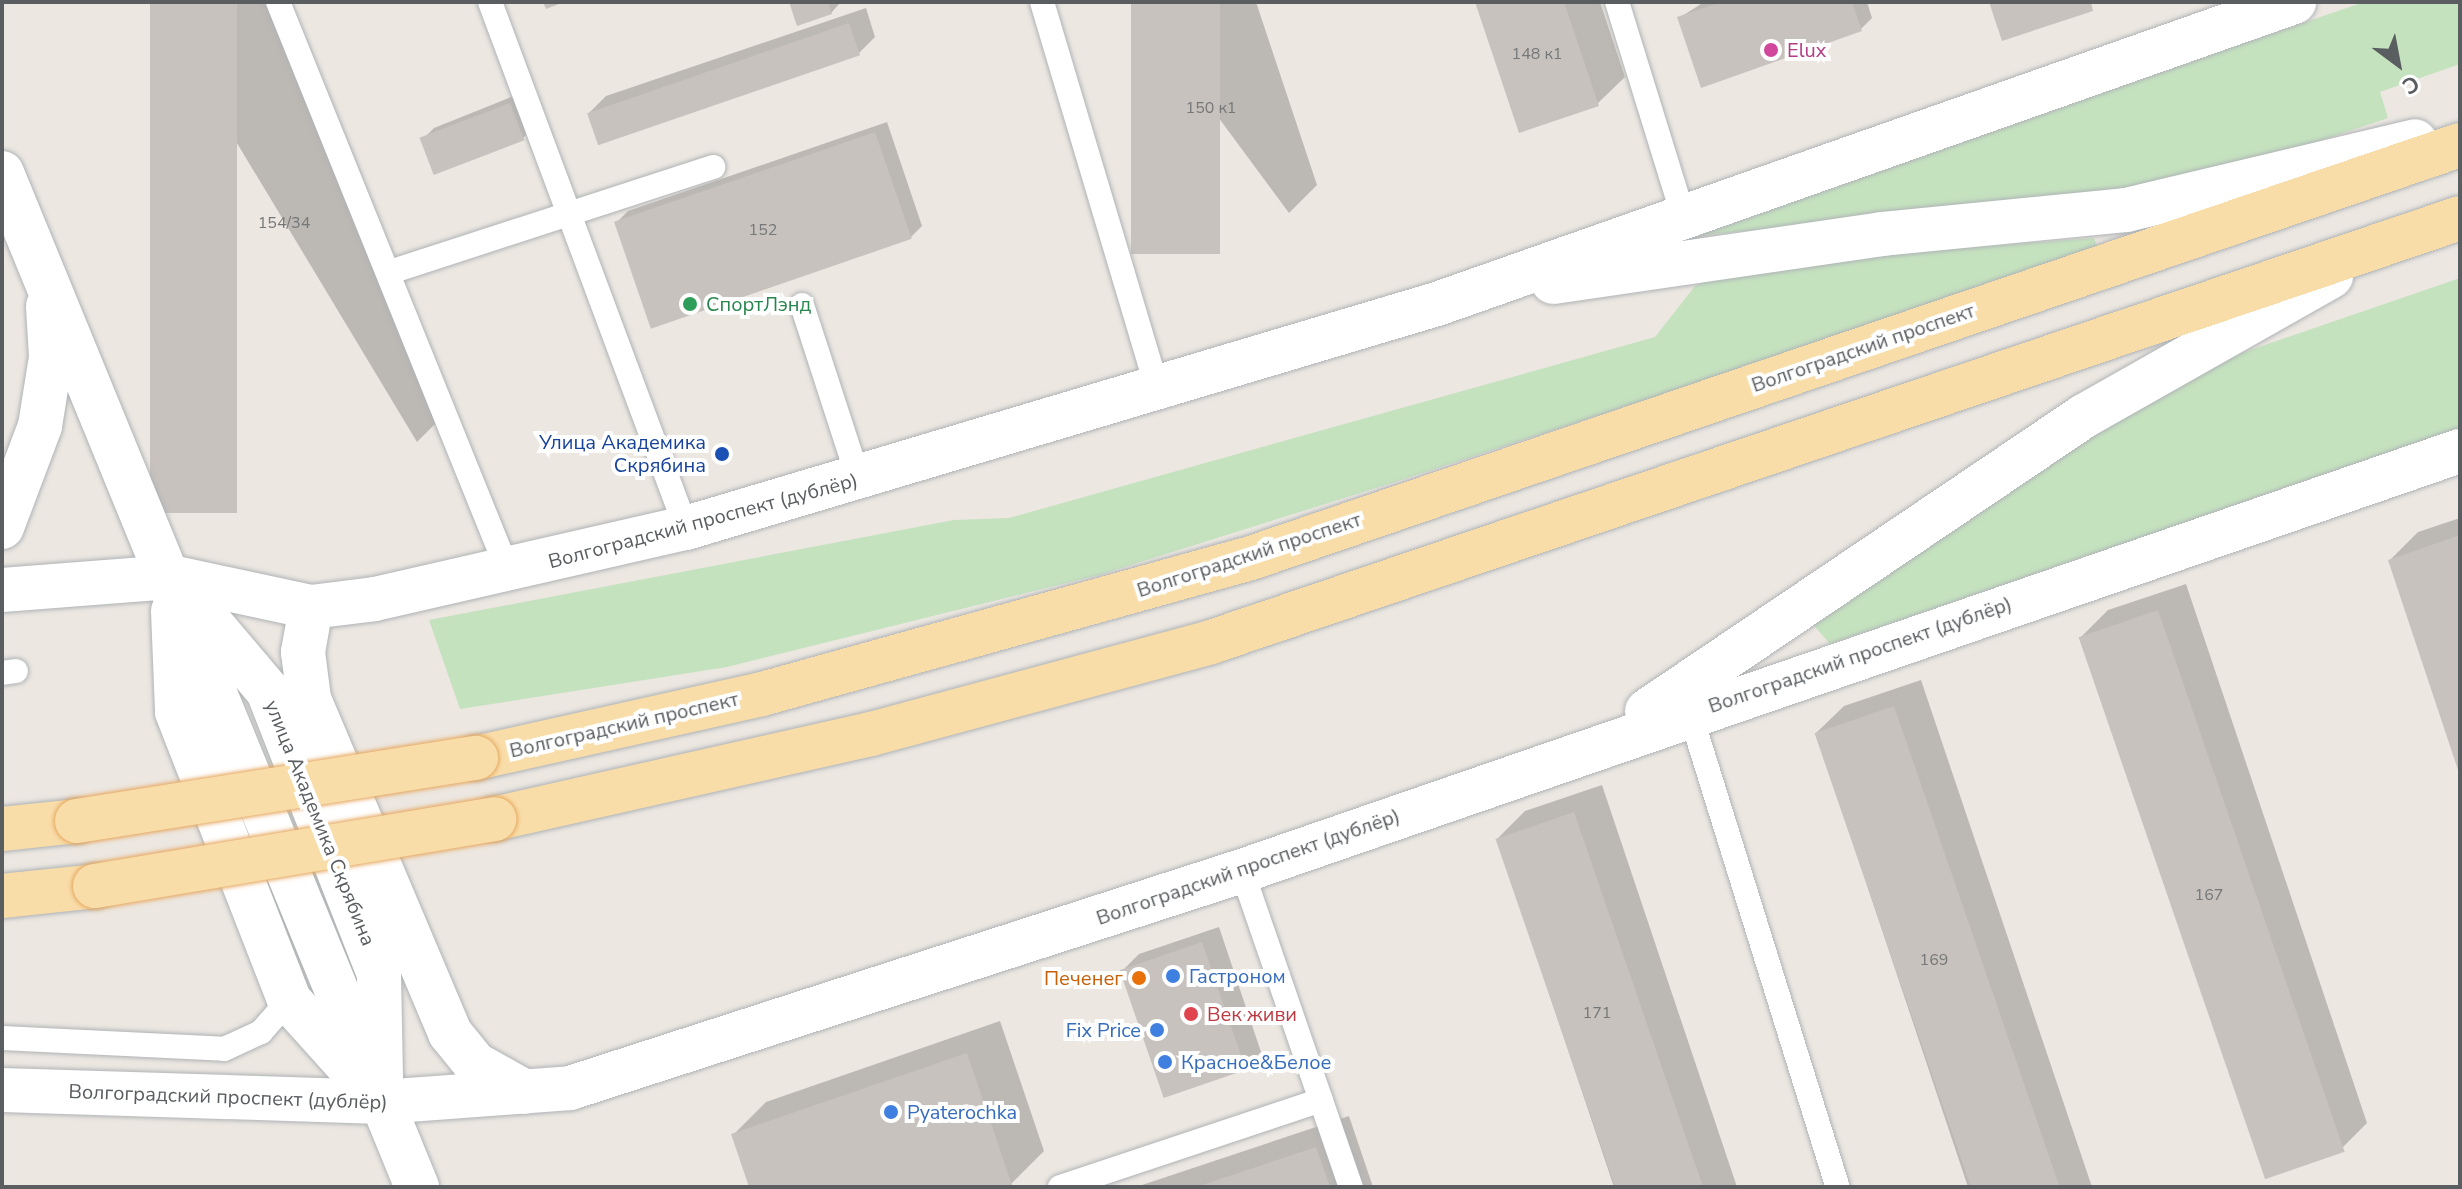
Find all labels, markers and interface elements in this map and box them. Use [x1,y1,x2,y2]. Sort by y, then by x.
north arrow [2358,24,2438,104]
place label: Elux [1787,38,1826,62]
marker: Elux [1762,41,1780,59]
house number: 148 к1 [1512,44,1562,64]
text: С [2396,68,2425,101]
house number: 150 к1 [1186,98,1236,118]
house number: 154/34 [258,213,310,233]
house number: 152 [749,220,777,240]
place label: СпортЛэнд [706,292,811,316]
marker: СпортЛэнд [681,295,699,313]
street label: Волгоградский проспект [1748,299,1978,397]
place label: Улица Академика Скрябина [539,430,706,477]
marker: Улица Академика Скрябина [713,445,731,463]
street label: Волгоградский проспект (дублёр) [546,468,860,574]
street label: Волгоградский проспект [1134,507,1364,603]
street label: Волгоградский проспект (дублёр) [1705,592,2015,718]
street label: Волгоградский проспект [507,687,741,763]
street label: улица Академика Скрябина [260,697,380,949]
street label: Волгоградский проспект (дублёр) [1093,804,1403,930]
house number: 167 [2195,885,2223,905]
house number: 169 [1920,950,1948,970]
place label: Гастроном [1189,964,1286,988]
place label: Печенег [1044,966,1123,990]
marker: Гастроном [1164,967,1182,985]
marker: Печенег [1130,969,1148,987]
place label: Век живи [1207,1002,1297,1026]
house number: 171 [1583,1003,1611,1023]
marker: Век живи [1182,1005,1200,1023]
place label: Fix Price [1066,1018,1141,1042]
marker: Fix Price [1148,1021,1166,1039]
place label: Красное&Белое [1181,1050,1331,1074]
marker: Красное&Белое [1156,1053,1174,1071]
street label: Волгоградский проспект (дублёр) [68,1079,388,1115]
place label: Pyaterochka [907,1100,1017,1124]
marker: Pyaterochka [882,1103,900,1121]

